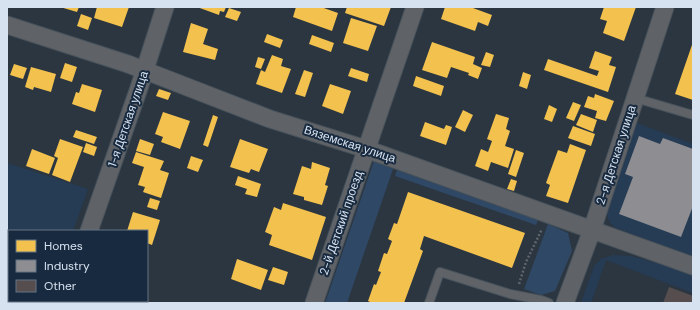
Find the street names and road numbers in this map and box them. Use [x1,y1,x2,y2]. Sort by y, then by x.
street label: 1-я Детская улица [104,69,152,169]
street label: 2-я Детская улица [592,103,640,207]
street label: Вяземская улица [302,122,398,166]
street label: 2-й Детский проезд [316,169,366,277]

